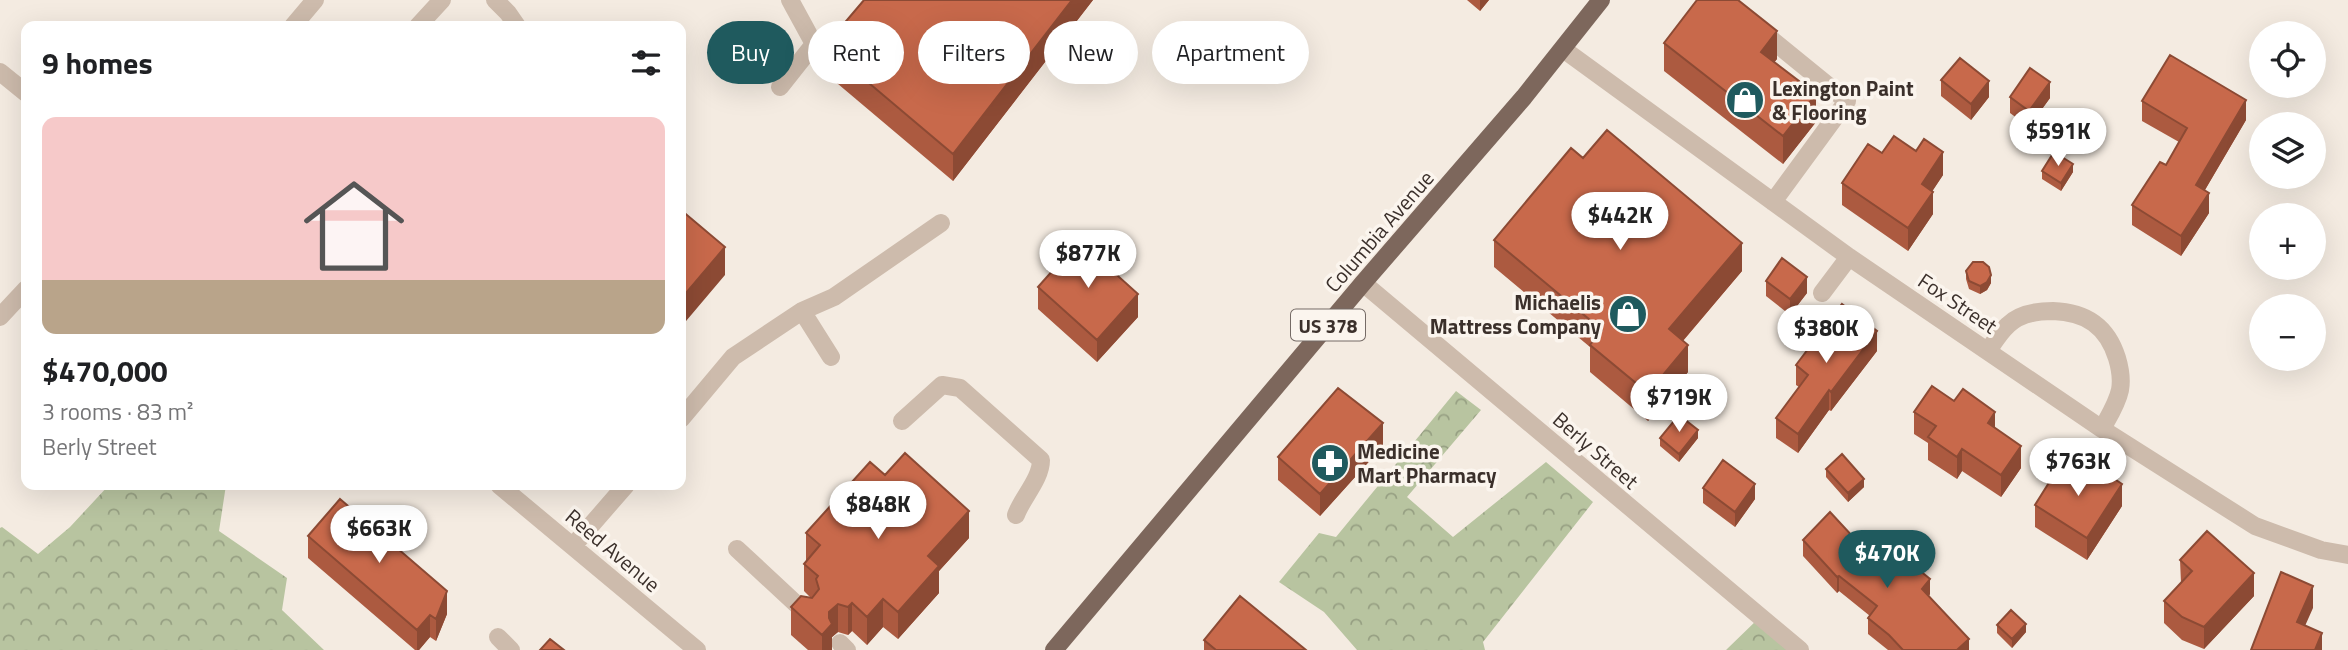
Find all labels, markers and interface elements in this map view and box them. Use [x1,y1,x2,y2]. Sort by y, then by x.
chip: Buy [707,21,794,84]
chip: Rent [808,21,904,84]
chip: Filters [918,21,1030,84]
chip: New [1044,21,1138,84]
chip: Apartment [1152,21,1309,84]
map controls [2249,21,2326,371]
button: locate [2249,21,2326,98]
text: 9 homes [42,40,153,86]
icon: filters [627,44,665,82]
place label: Lexington Paint & Flooring [1772,72,1914,128]
shop icon: Lexington Paint & Flooring [1724,79,1766,121]
pin: $591K [2009,108,2107,168]
button: layers [2249,112,2326,189]
text: $591K [2025,113,2091,148]
icon: home [291,163,417,289]
street label: Columbia Avenue [1317,163,1441,299]
pin: $442K [1571,192,1669,252]
text: $442K [1587,197,1653,232]
button: + [2249,203,2326,280]
pin: $877K [1039,230,1137,290]
text: $877K [1055,235,1121,270]
street label: Fox Street [1912,265,2005,342]
place label: Michaelis Mattress Company [1430,286,1601,342]
shop icon: Michaelis Mattress Company [1607,293,1649,335]
button: − [2249,294,2326,371]
pin: $380K [1777,306,1875,365]
road number: US 378 [1291,310,1365,340]
text: $380K [1793,310,1859,345]
text: $470,000 [42,348,168,394]
pin: $719K [1630,374,1728,434]
text: $719K [1646,379,1712,414]
text: 3 rooms · 83 m² [42,394,193,429]
street label: Berly Street [1546,404,1646,497]
text: Berly Street [42,429,157,464]
place label: Medicine Mart Pharmacy [1357,435,1497,491]
pin: $763K [2029,438,2127,498]
pharmacy icon: Medicine Mart Pharmacy [1309,442,1351,484]
text: $763K [2045,443,2111,478]
pin: $848K [829,482,927,541]
text: $848K [845,486,911,521]
street label: Reed Avenue [559,501,667,599]
pin: $663K [330,505,428,565]
text: $663K [346,510,412,545]
pin: $470K [1838,530,1936,590]
text: $470K [1854,535,1920,570]

